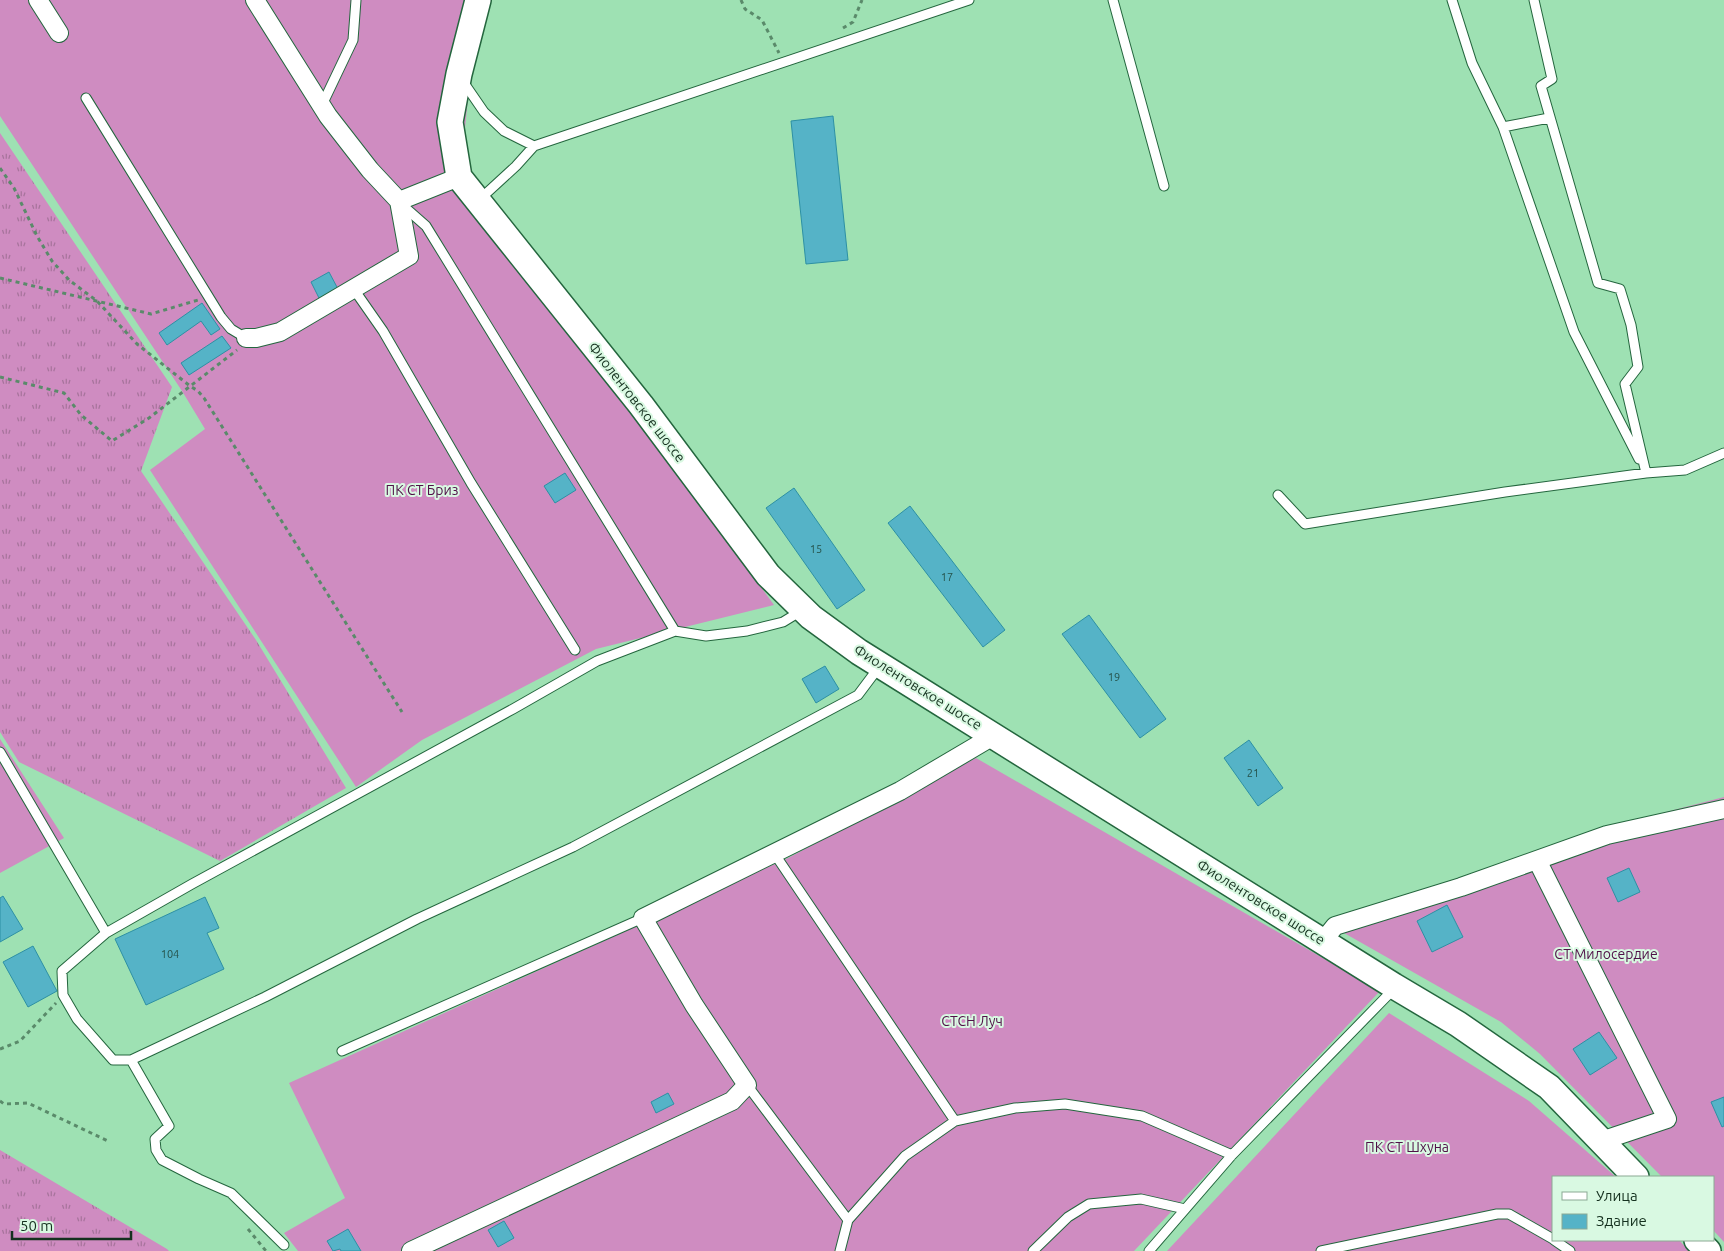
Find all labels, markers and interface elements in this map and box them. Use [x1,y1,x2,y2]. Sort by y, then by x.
street label: Фиолентовское шоссе [585,339,689,465]
park label: ПК СТ Бриз [386,482,458,498]
house number: 15 [810,543,822,555]
house number: 17 [941,571,953,583]
street label: Фиолентовское шоссе [851,641,985,733]
house number: 19 [1108,671,1120,683]
house number: 21 [1247,767,1259,779]
street label: Фиолентовское шоссе [1194,856,1328,948]
park label: СТ Милосердие [1554,946,1658,962]
house number: 104 [161,948,179,960]
park label: СТСН Луч [941,1013,1003,1029]
park label: ПК СТ Шхуна [1365,1139,1449,1155]
legend [1552,1176,1714,1241]
text: Улица [1596,1187,1638,1204]
scale bar [12,1208,131,1240]
text: Здание [1596,1212,1647,1229]
text: 50 m [20,1217,53,1234]

